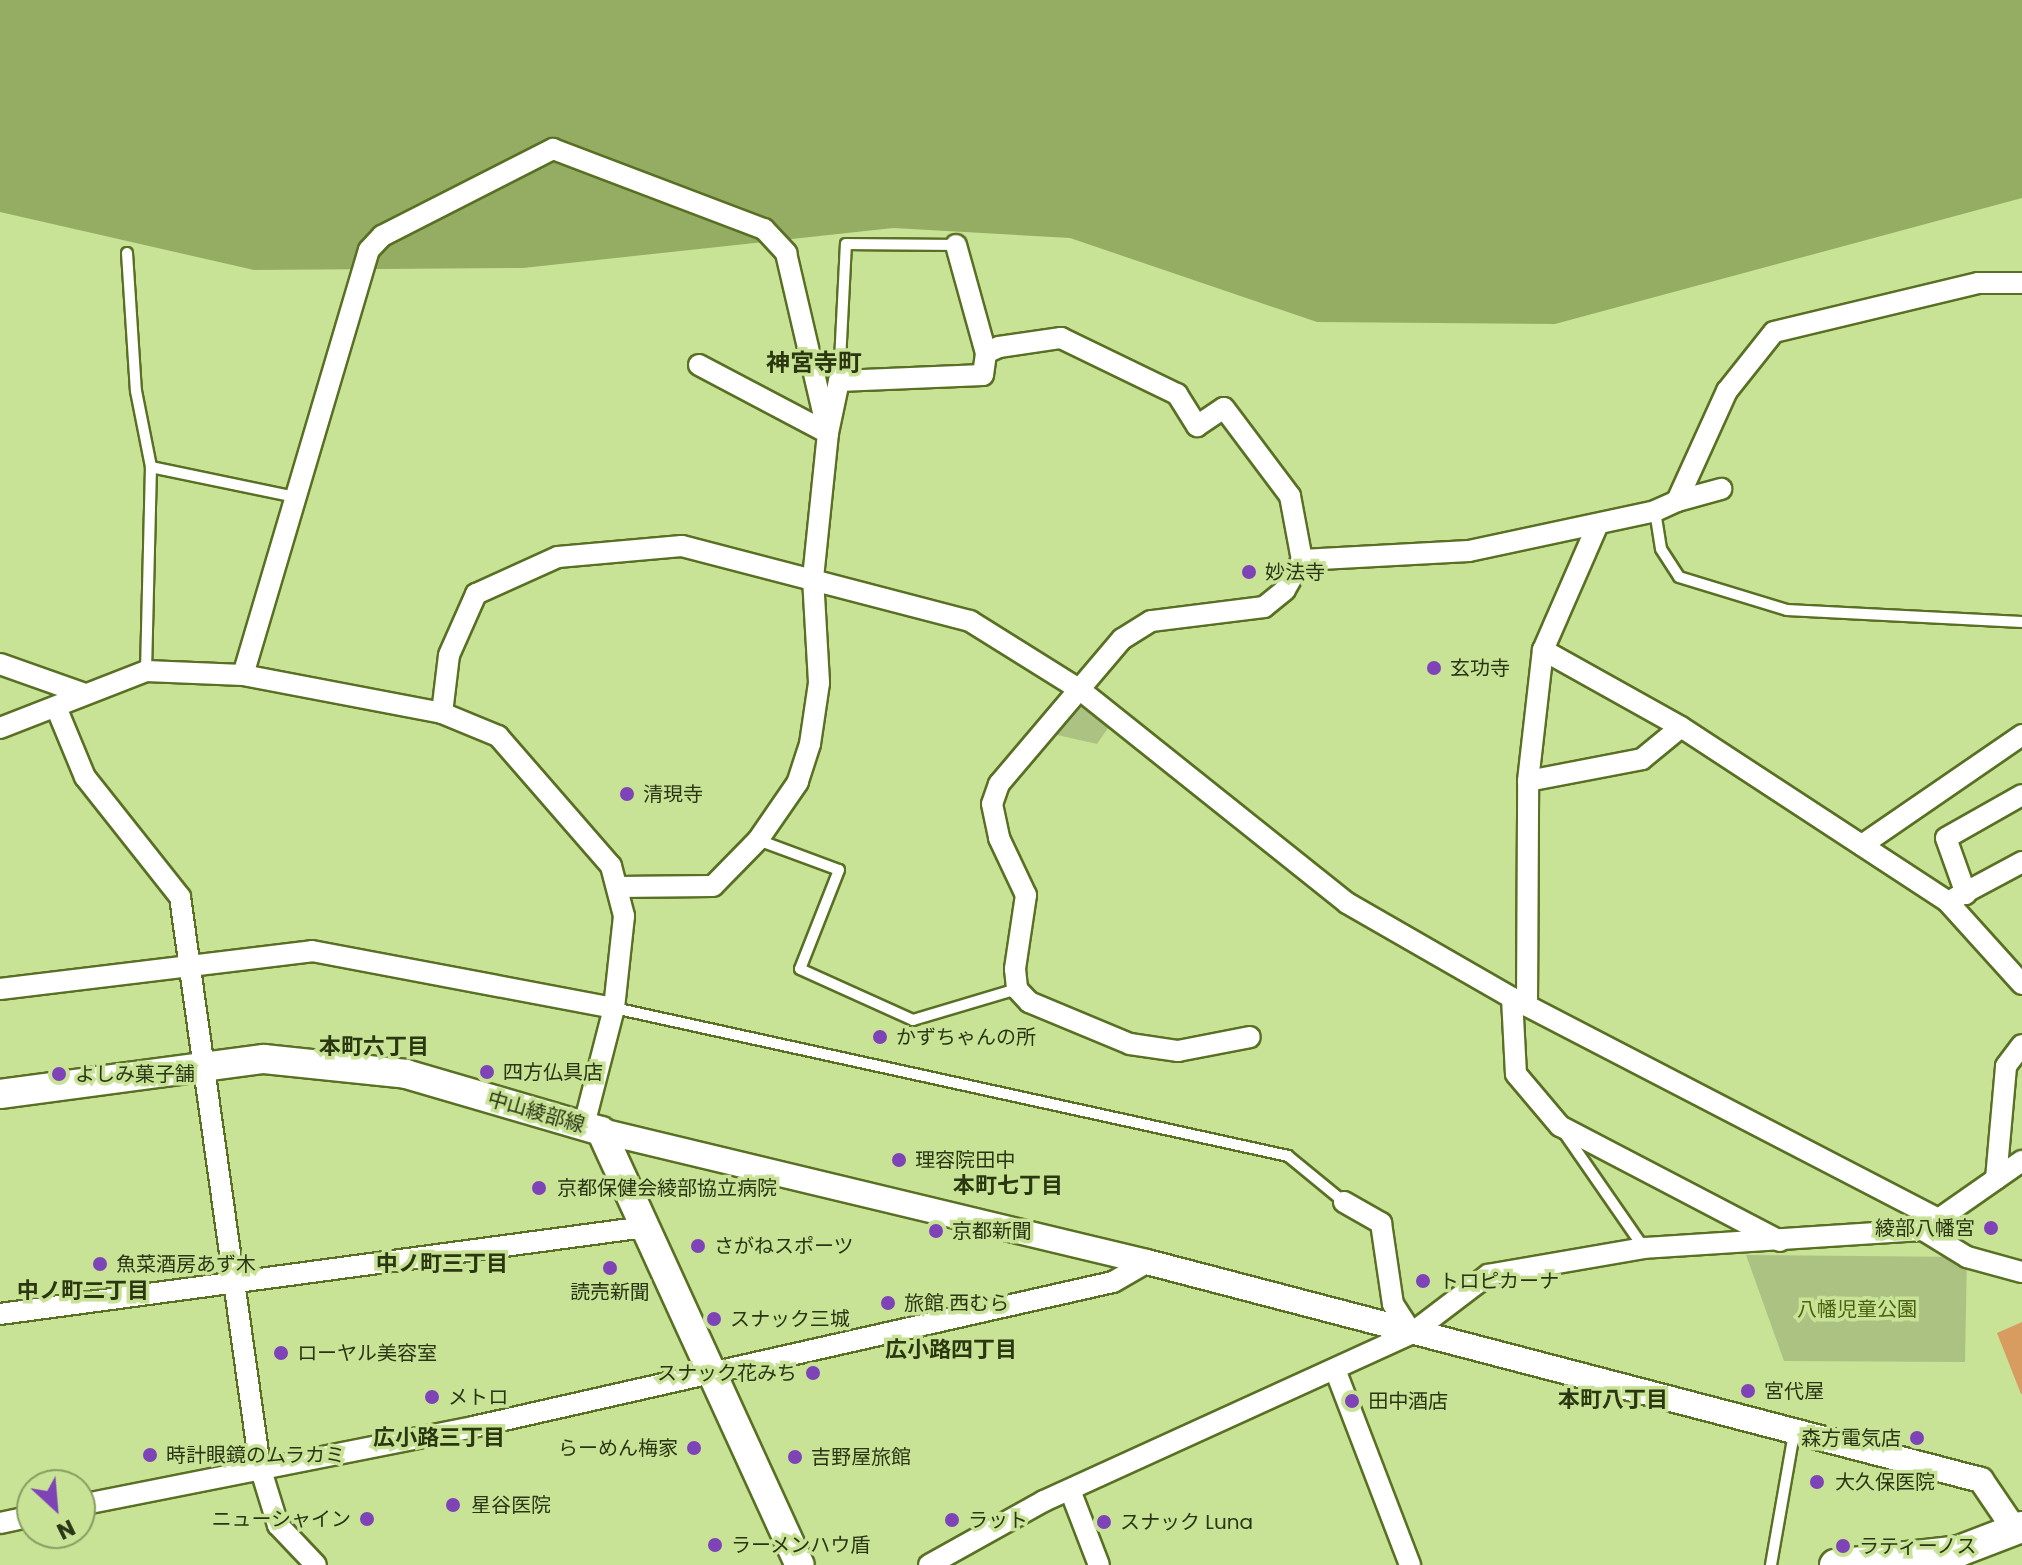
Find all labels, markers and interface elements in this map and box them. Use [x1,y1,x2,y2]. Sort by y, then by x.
district label: 神宮寺町 [766,349,862,377]
place label: 妙法寺 [1265,560,1325,584]
marker: 妙法寺 [1240,563,1258,581]
place label: 玄功寺 [1450,656,1510,680]
marker: 玄功寺 [1425,659,1443,677]
place label: 清現寺 [643,782,703,806]
marker: 清現寺 [618,785,636,803]
place label: かずちゃんの所 [896,1025,1036,1049]
marker: かずちゃんの所 [871,1028,889,1046]
district label: 本町六丁目 [319,1034,429,1060]
place label: 四方仏具店 [503,1060,603,1084]
place label: よしみ菓子舗 [75,1062,195,1086]
marker: 四方仏具店 [478,1063,496,1081]
marker: よしみ菓子舗 [50,1065,68,1083]
street label: 中山綾部線 [485,1087,587,1137]
place label: 理容院田中 [915,1148,1015,1172]
marker: 理容院田中 [890,1151,908,1169]
district label: 本町七丁目 [953,1173,1063,1199]
place label: 京都保健会綾部協立病院 [557,1176,777,1200]
marker: 京都保健会綾部協立病院 [528,1177,550,1199]
place label: 綾部八幡宮 [1875,1216,1975,1240]
place label: 京都新聞 [952,1219,1032,1243]
marker: 綾部八幡宮 [1982,1219,2000,1237]
marker: 京都新聞 [927,1222,945,1240]
place label: さがねスポーツ [714,1234,854,1258]
marker: さがねスポーツ [689,1237,707,1255]
district label: 中ノ町三丁目 [376,1251,508,1277]
place label: 魚菜酒房あず木 [116,1252,256,1276]
marker: 魚菜酒房あず木 [91,1255,109,1273]
marker: 読売新聞 [601,1259,619,1277]
place label: トロピカーナ [1439,1269,1559,1293]
marker: トロピカーナ [1414,1272,1432,1290]
district label: 中ノ町二丁目 [17,1278,149,1304]
place label: 読売新聞 [570,1280,650,1304]
place label: 旅館 西むら [904,1291,1009,1315]
marker: 旅館 西むら [879,1294,897,1312]
park label: 八幡児童公園 [1797,1297,1917,1321]
place label: スナック三城 [730,1307,850,1331]
marker: スナック三城 [705,1310,723,1328]
district label: 広小路四丁目 [885,1337,1017,1363]
place label: ローヤル美容室 [297,1341,437,1365]
marker: ローヤル美容室 [272,1344,290,1362]
place label: スナック花みち [657,1361,797,1385]
marker: スナック花みち [804,1364,822,1382]
place label: 宮代屋 [1764,1379,1824,1403]
marker: 宮代屋 [1739,1382,1757,1400]
place label: メトロ [448,1385,508,1409]
district label: 本町八丁目 [1558,1387,1668,1413]
marker: メトロ [423,1388,441,1406]
place label: 田中酒店 [1368,1389,1448,1413]
marker: 田中酒店 [1343,1392,1361,1410]
district label: 広小路三丁目 [373,1425,505,1451]
place label: 森方電気店 [1801,1426,1901,1450]
marker: 森方電気店 [1908,1429,1926,1447]
place label: らーめん梅家 [558,1436,678,1460]
marker: らーめん梅家 [685,1439,703,1457]
place label: 時計眼鏡のムラカミ [166,1443,346,1467]
place label: 吉野屋旅館 [811,1445,911,1469]
marker: 時計眼鏡のムラカミ [141,1446,159,1464]
marker: 吉野屋旅館 [786,1448,804,1466]
north arrow [16,1469,96,1549]
place label: 大久保医院 [1835,1470,1935,1494]
marker: 大久保医院 [1806,1471,1828,1493]
place label: 星谷医院 [471,1493,551,1517]
marker: 星谷医院 [442,1494,464,1516]
place label: ニューシャイン [211,1507,351,1531]
place label: ラット [968,1508,1028,1532]
marker: ニューシャイン [358,1510,376,1528]
place label: スナック Luna [1120,1510,1253,1534]
marker: ラット [943,1511,961,1529]
text: N [52,1512,80,1547]
marker: スナック Luna [1095,1513,1113,1531]
place label: ラーメンハウ盾 [731,1533,871,1557]
place label: ラティーノス [1859,1534,1979,1558]
marker: ラーメンハウ盾 [706,1536,724,1554]
marker: ラティーノス [1834,1537,1852,1555]

